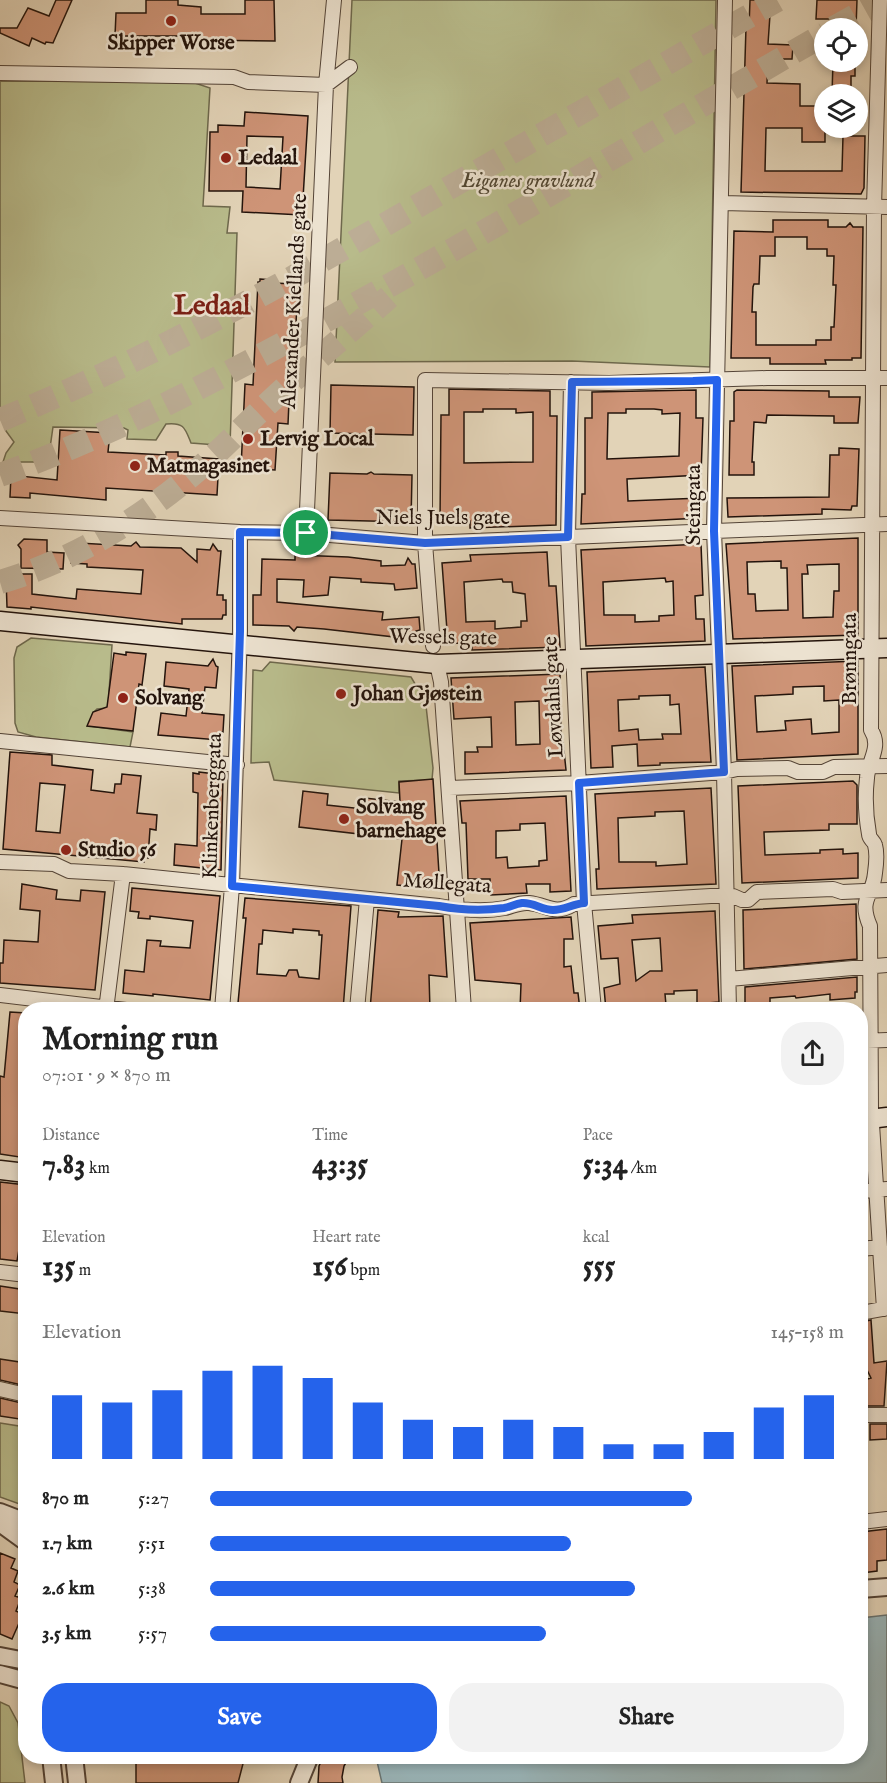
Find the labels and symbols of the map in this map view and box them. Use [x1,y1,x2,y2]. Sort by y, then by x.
marker: Skipper Worse [164,14,178,28]
place label: Skipper Worse [107,30,235,57]
place label: Ledaal [238,145,299,172]
marker: Ledaal [219,151,233,165]
park label: Eiganes gravlund [461,168,597,195]
street label: Alexander Kiellands gate [276,192,314,410]
district label: Ledaal [174,290,251,324]
place label: Lervig Local [260,426,375,453]
marker: Lervig Local [241,432,255,446]
place label: Matmagasinet [147,453,271,480]
marker: Matmagasinet [128,459,142,473]
street label: Steingata [681,463,708,546]
street label: Niels Juels gate [376,505,511,532]
pin [280,507,331,558]
street label: Brønngata [837,612,864,705]
street label: Wessels gate [389,624,498,652]
street label: Løvdahls gate [537,635,571,759]
place label: Johan Gjøstein [350,681,482,708]
place label: Solvang [135,685,204,712]
marker: Johan Gjøstein [334,687,348,701]
marker: Solvang [116,691,130,705]
street label: Klinkenberggata [197,731,229,880]
place label: Solvang barnehage [355,794,446,845]
marker: Solvang barnehage [337,812,351,826]
place label: Studio 56 [78,837,157,864]
marker: Studio 56 [59,843,73,857]
street label: Møllegata [402,867,493,901]

